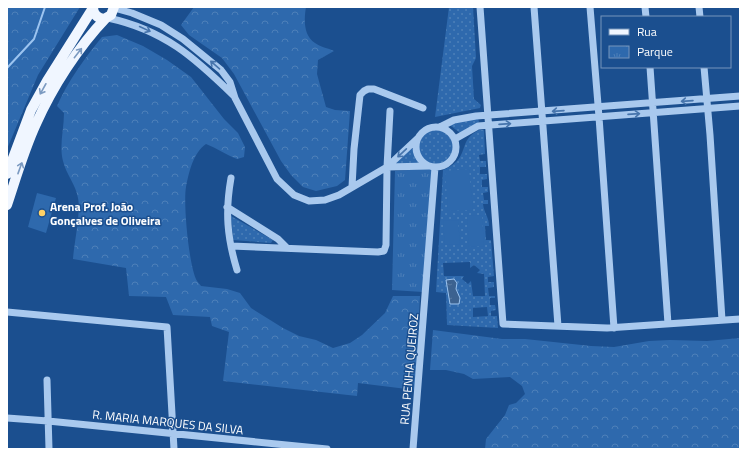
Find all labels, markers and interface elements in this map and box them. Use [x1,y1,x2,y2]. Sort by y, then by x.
legend [601,16,731,68]
text: Rua [637,22,657,41]
one-way arrow [139,26,151,33]
text: Parque [637,42,673,61]
one-way arrow [74,47,83,58]
one-way arrow [210,60,220,70]
one-way arrow [39,83,47,95]
one-way arrow [681,97,694,104]
one-way arrow [552,107,565,114]
one-way arrow [627,111,640,118]
one-way arrow [498,121,511,128]
one-way arrow [397,148,407,157]
one-way arrow [17,161,24,174]
place label: Arena Prof. João Gonçalves de Oliveira [50,197,161,230]
marker: Arena Prof. João Gonçalves de Oliveira [37,208,47,218]
street label: RUA PENHA QUEIROZ [395,313,423,425]
street label: R. MARIA MARQUES DA SILVA [92,405,244,439]

